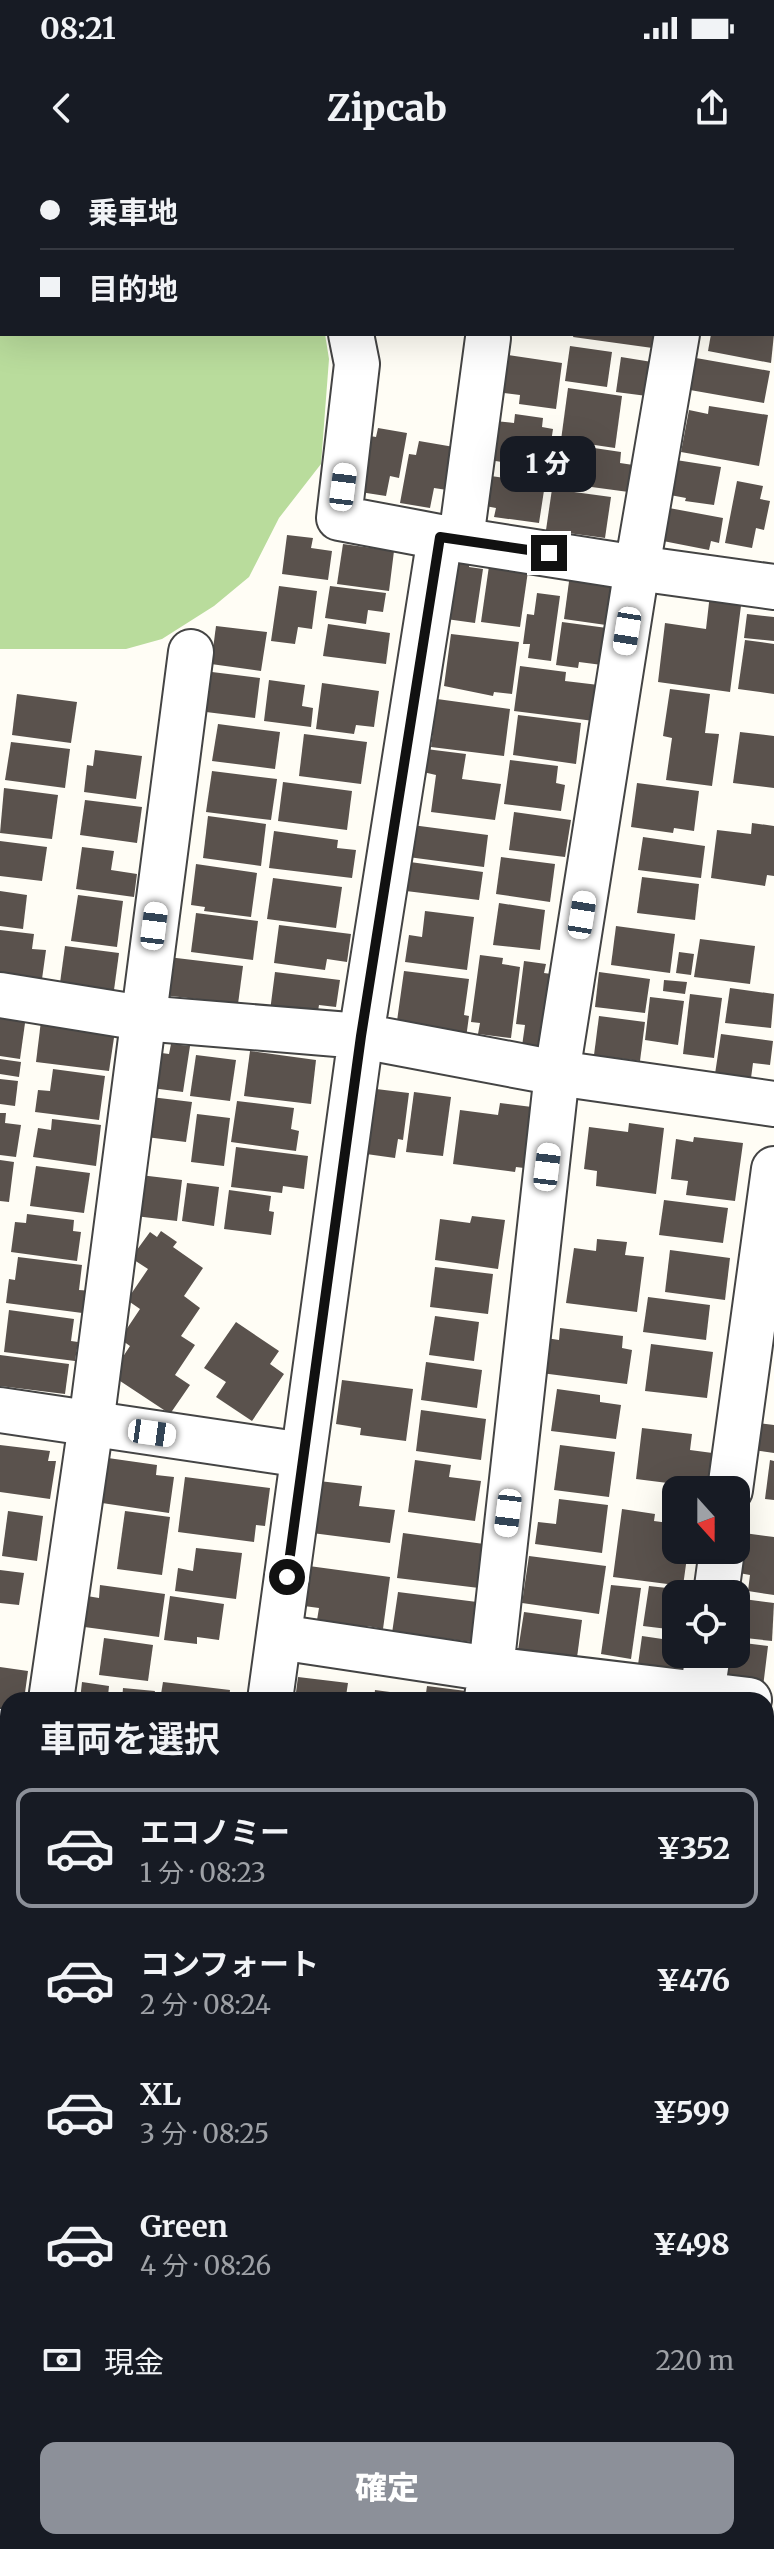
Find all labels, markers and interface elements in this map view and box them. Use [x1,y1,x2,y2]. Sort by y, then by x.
text: 08:21 [40,9,116,47]
icon: back [40,86,84,130]
text: Zipcab [327,86,447,131]
icon: share [690,86,734,130]
text: 乗車地 [88,193,178,231]
text: 目的地 [88,270,178,308]
callout: 1 分 [501,437,597,493]
text: 1 分 [526,447,570,480]
car [328,462,358,512]
route end [531,535,567,571]
car [611,605,643,657]
car [566,889,598,941]
car [139,901,169,951]
car [532,1142,562,1192]
car [127,1418,177,1448]
north arrow [662,1476,750,1564]
map controls [662,1476,750,1668]
car [493,1488,523,1538]
route start [269,1559,305,1595]
button: locate [662,1580,750,1668]
text: 車両を選択 [40,1717,220,1762]
icon: car [44,1812,116,1884]
text: エコノミー [140,1813,290,1851]
text: ¥352 [656,1829,730,1867]
text: 1 分 · 08:23 [140,1856,266,1889]
icon: car [44,1944,116,2016]
text: コンフォート [140,1945,319,1983]
text: ¥476 [656,1961,730,1999]
text: 2 分 · 08:24 [140,1988,271,2021]
text: XL [140,2075,181,2113]
icon: car [44,2076,116,2148]
text: ¥599 [653,2093,730,2131]
text: 3 分 · 08:25 [140,2117,269,2150]
text: Green [140,2207,228,2245]
icon: car [44,2208,116,2280]
text: ¥498 [653,2225,730,2263]
text: 4 分 · 08:26 [140,2249,271,2282]
icon: cash [40,2338,84,2382]
text: 現金 [104,2343,164,2381]
text: 220 m [655,2344,734,2377]
button: 確定 [40,2442,734,2534]

